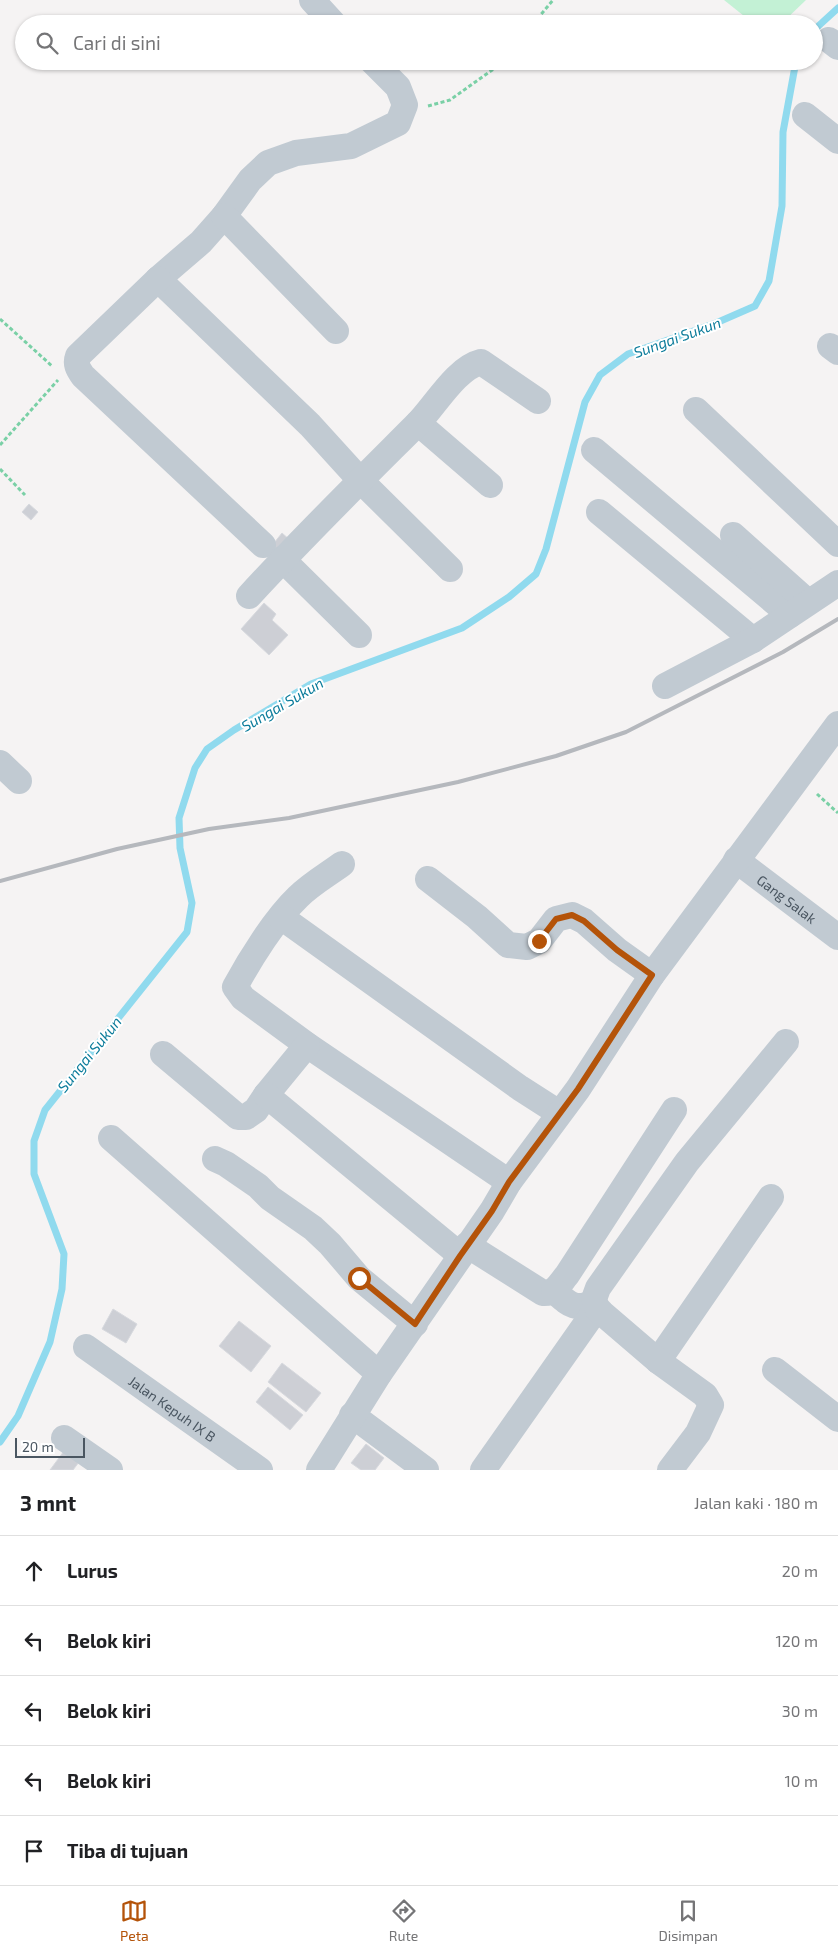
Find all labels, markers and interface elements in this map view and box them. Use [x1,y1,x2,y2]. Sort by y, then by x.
search box [15,15,823,70]
icon: search [33,29,61,57]
text: Cari di sini [73,31,161,54]
water label: Sungai Sukun [631,313,723,361]
water label: Sungai Sukun [238,673,326,735]
street label: Gang Salak [754,871,820,926]
route end [528,930,551,953]
water label: Sungai Sukun [53,1013,125,1095]
route start [348,1267,371,1290]
street label: Jalan Kepuh IX B [126,1372,219,1445]
scale bar [15,1435,85,1458]
text: 20 m [22,1438,54,1455]
text: 3 mnt [20,1490,76,1515]
text: Jalan kaki · 180 m [694,1493,818,1512]
icon: ahead [20,1557,48,1585]
text: Lurus [67,1559,118,1582]
text: 20 m [782,1561,818,1580]
icon: left [20,1627,48,1655]
text: Belok kiri [67,1629,151,1652]
text: 120 m [775,1631,818,1650]
icon: left [20,1697,48,1725]
text: Belok kiri [67,1699,151,1722]
text: 30 m [782,1701,818,1720]
icon: left [20,1767,48,1795]
text: Belok kiri [67,1769,151,1792]
text: 10 m [784,1771,818,1790]
icon: arrive [20,1837,48,1865]
text: Tiba di tujuan [67,1839,188,1862]
tab: Peta [120,1897,149,1944]
tab: Rute [389,1897,418,1944]
tab: Disimpan [658,1897,718,1944]

